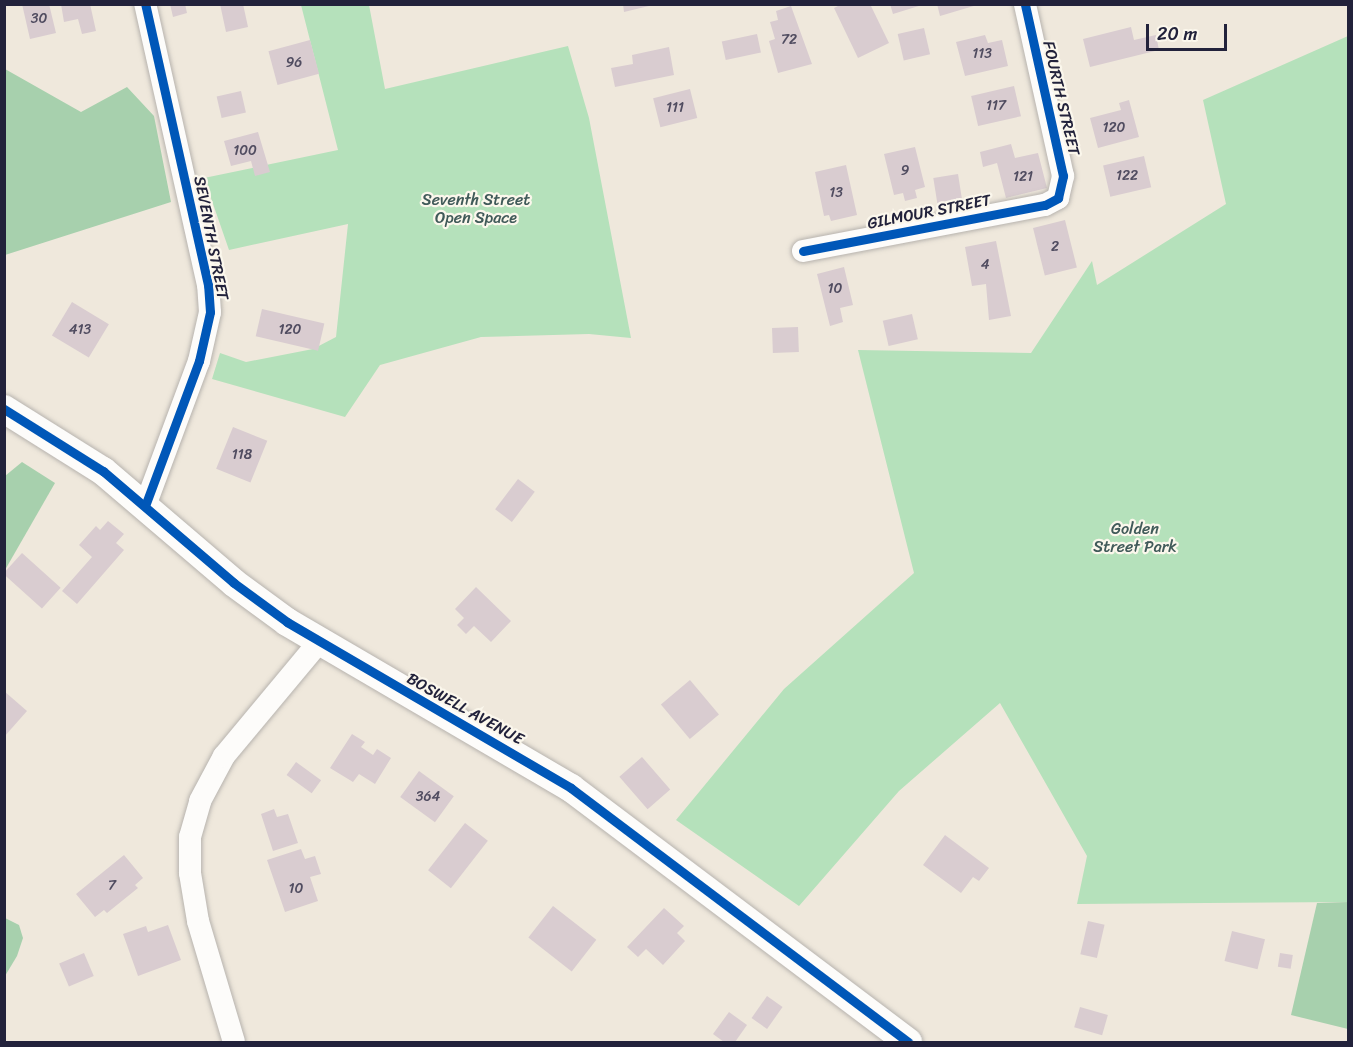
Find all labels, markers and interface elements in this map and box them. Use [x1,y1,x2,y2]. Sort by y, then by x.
house number: 30 [31,11,47,27]
scale bar [1149,12,1230,50]
text: 20 m [1157,18,1197,50]
house number: 72 [781,32,797,48]
street label: FOURTH STREET [1038,39,1084,157]
house number: 113 [972,46,992,62]
house number: 96 [286,55,302,71]
house number: 117 [986,98,1006,114]
house number: 111 [666,100,684,116]
house number: 120 [1103,120,1125,136]
house number: 100 [233,143,257,159]
house number: 9 [901,163,909,179]
house number: 122 [1116,168,1138,184]
house number: 121 [1013,169,1033,185]
street label: SEVENTH STREET [189,174,233,302]
house number: 13 [829,185,843,201]
park label: Seventh Street Open Space [422,190,530,228]
street label: GILMOUR STREET [865,191,993,233]
house number: 2 [1051,239,1059,255]
house number: 4 [981,257,989,273]
house number: 10 [828,281,842,297]
house number: 413 [69,322,91,338]
house number: 120 [279,322,301,338]
house number: 118 [232,447,252,463]
park label: Golden Street Park [1093,519,1177,557]
street label: BOSWELL AVENUE [403,669,527,749]
house number: 364 [416,789,440,805]
house number: 7 [108,878,116,894]
house number: 10 [289,881,303,897]

